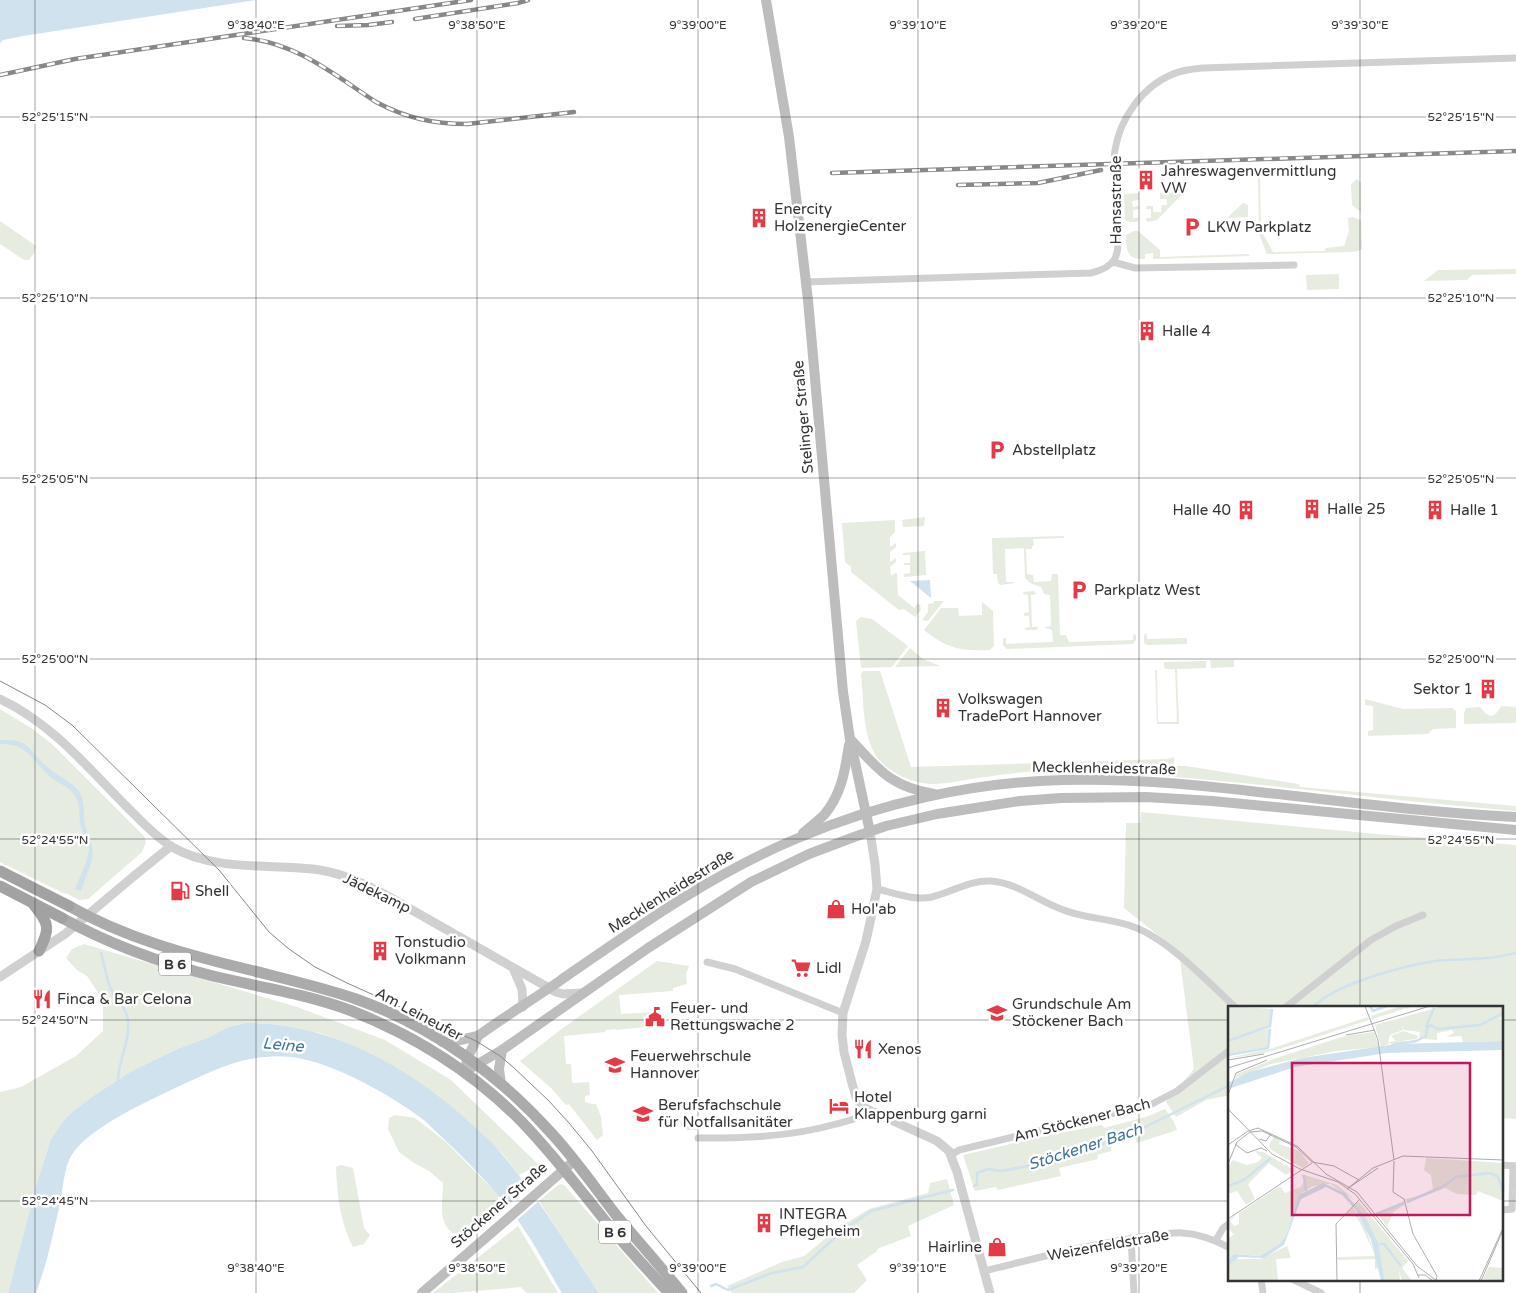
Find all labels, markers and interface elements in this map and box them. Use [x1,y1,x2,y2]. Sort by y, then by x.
text: 9°38'40"E [227,18,285,32]
text: 9°38'50"E [448,18,506,32]
text: 9°39'00"E [669,18,727,32]
text: 9°39'10"E [889,18,947,32]
text: 9°39'20"E [1110,18,1168,32]
text: 9°39'30"E [1331,18,1389,32]
text: 52°25'15"N [22,110,89,124]
text: 52°25'15"N [1428,110,1495,124]
street label: Hansastraße [1107,155,1125,245]
place label: Jahreswagenvermittlung VW [1161,162,1336,197]
building icon: Jahreswagenvermittlung VW [1135,169,1157,191]
place label: Enercity HolzenergieCenter [774,200,906,235]
building icon: Enercity HolzenergieCenter [748,207,770,229]
parking icon: LKW Parkplatz [1181,216,1203,238]
place label: LKW Parkplatz [1207,218,1311,236]
text: 52°25'10"N [22,291,89,305]
text: 52°25'10"N [1428,291,1495,305]
building icon: Halle 4 [1136,320,1158,342]
place label: Halle 4 [1162,322,1211,340]
street label: Stelinger Straße [789,360,817,474]
parking icon: Abstellplatz [986,439,1008,461]
place label: Abstellplatz [1012,441,1096,459]
text: 52°25'05"N [22,472,89,486]
text: 52°25'05"N [1428,472,1495,486]
building icon: Halle 25 [1301,498,1323,520]
building icon: Halle 40 [1235,499,1257,521]
building icon: Halle 1 [1424,499,1446,521]
place label: Halle 25 [1327,500,1385,518]
place label: Halle 40 [1173,501,1231,519]
place label: Halle 1 [1450,501,1499,519]
parking icon: Parkplatz West [1068,579,1090,601]
place label: Parkplatz West [1094,581,1201,599]
text: 52°25'00"N [22,652,89,666]
text: 52°25'00"N [1428,652,1495,666]
building icon: Sektor 1 [1477,678,1499,700]
place label: Sektor 1 [1413,680,1473,698]
place label: Volkswagen TradePort Hannover [958,690,1102,725]
building icon: Volkswagen TradePort Hannover [932,697,954,719]
street label: Mecklenheidestraße [1032,758,1176,778]
text: 52°24'55"N [22,833,89,847]
text: 52°24'55"N [1428,833,1495,847]
street label: Mecklenheidestraße [605,845,737,937]
street label: Jädekamp [340,869,414,917]
fuel station icon: Shell [169,880,191,902]
place label: Shell [195,882,229,900]
shop icon: Hol'ab [825,898,847,920]
place label: Hol'ab [851,900,896,918]
place label: Tonstudio Volkmann [395,933,466,968]
building icon: Tonstudio Volkmann [369,940,391,962]
road number: B 6 [159,952,191,976]
supermarket icon: Lidl [790,957,812,979]
place label: Lidl [816,959,842,977]
street label: Am Leineufer [372,984,466,1045]
restaurant icon: Finca & Bar Celona [31,988,53,1010]
place label: Finca & Bar Celona [57,990,192,1008]
place label: Grundschule Am Stöckener Bach [1012,995,1131,1030]
place label: Feuer- und Rettungswache 2 [670,999,795,1034]
school or university icon: Grundschule Am Stöckener Bach [986,1002,1008,1024]
public building icon: Feuer- und Rettungswache 2 [644,1006,666,1028]
inset map [1228,1006,1504,1280]
text: 52°24'50"N [22,1013,89,1027]
water label: Leine [262,1033,305,1057]
restaurant icon: Xenos [852,1038,874,1060]
place label: Xenos [878,1040,921,1058]
place label: Feuerwehrschule Hannover [630,1047,751,1082]
school or university icon: Feuerwehrschule Hannover [604,1054,626,1076]
place label: Hotel Klappenburg garni [854,1088,987,1123]
street label: Am Stöckener Bach [1012,1094,1152,1146]
hotel icon: Hotel Klappenburg garni [828,1095,850,1117]
place label: Berufsfachschule für Notfallsanitäter [658,1096,793,1131]
school or university icon: Berufsfachschule für Notfallsanitäter [632,1103,654,1125]
water label: Stöckener Bach [1026,1119,1144,1173]
street label: Stöckener Straße [447,1158,551,1252]
text: 52°24'45"N [22,1194,89,1208]
place label: INTEGRA Pflegeheim [779,1205,860,1240]
building icon: INTEGRA Pflegeheim [753,1212,775,1234]
road number: B 6 [599,1220,631,1244]
street label: Weizenfeldstraße [1046,1225,1170,1265]
shop icon: Hairline [986,1236,1008,1258]
place label: Hairline [928,1238,982,1256]
text: 9°38'40"E [227,1261,285,1275]
text: 9°38'50"E [448,1261,506,1275]
text: 9°39'00"E [669,1261,727,1275]
text: 9°39'10"E [889,1261,947,1275]
text: 9°39'20"E [1110,1261,1168,1275]

